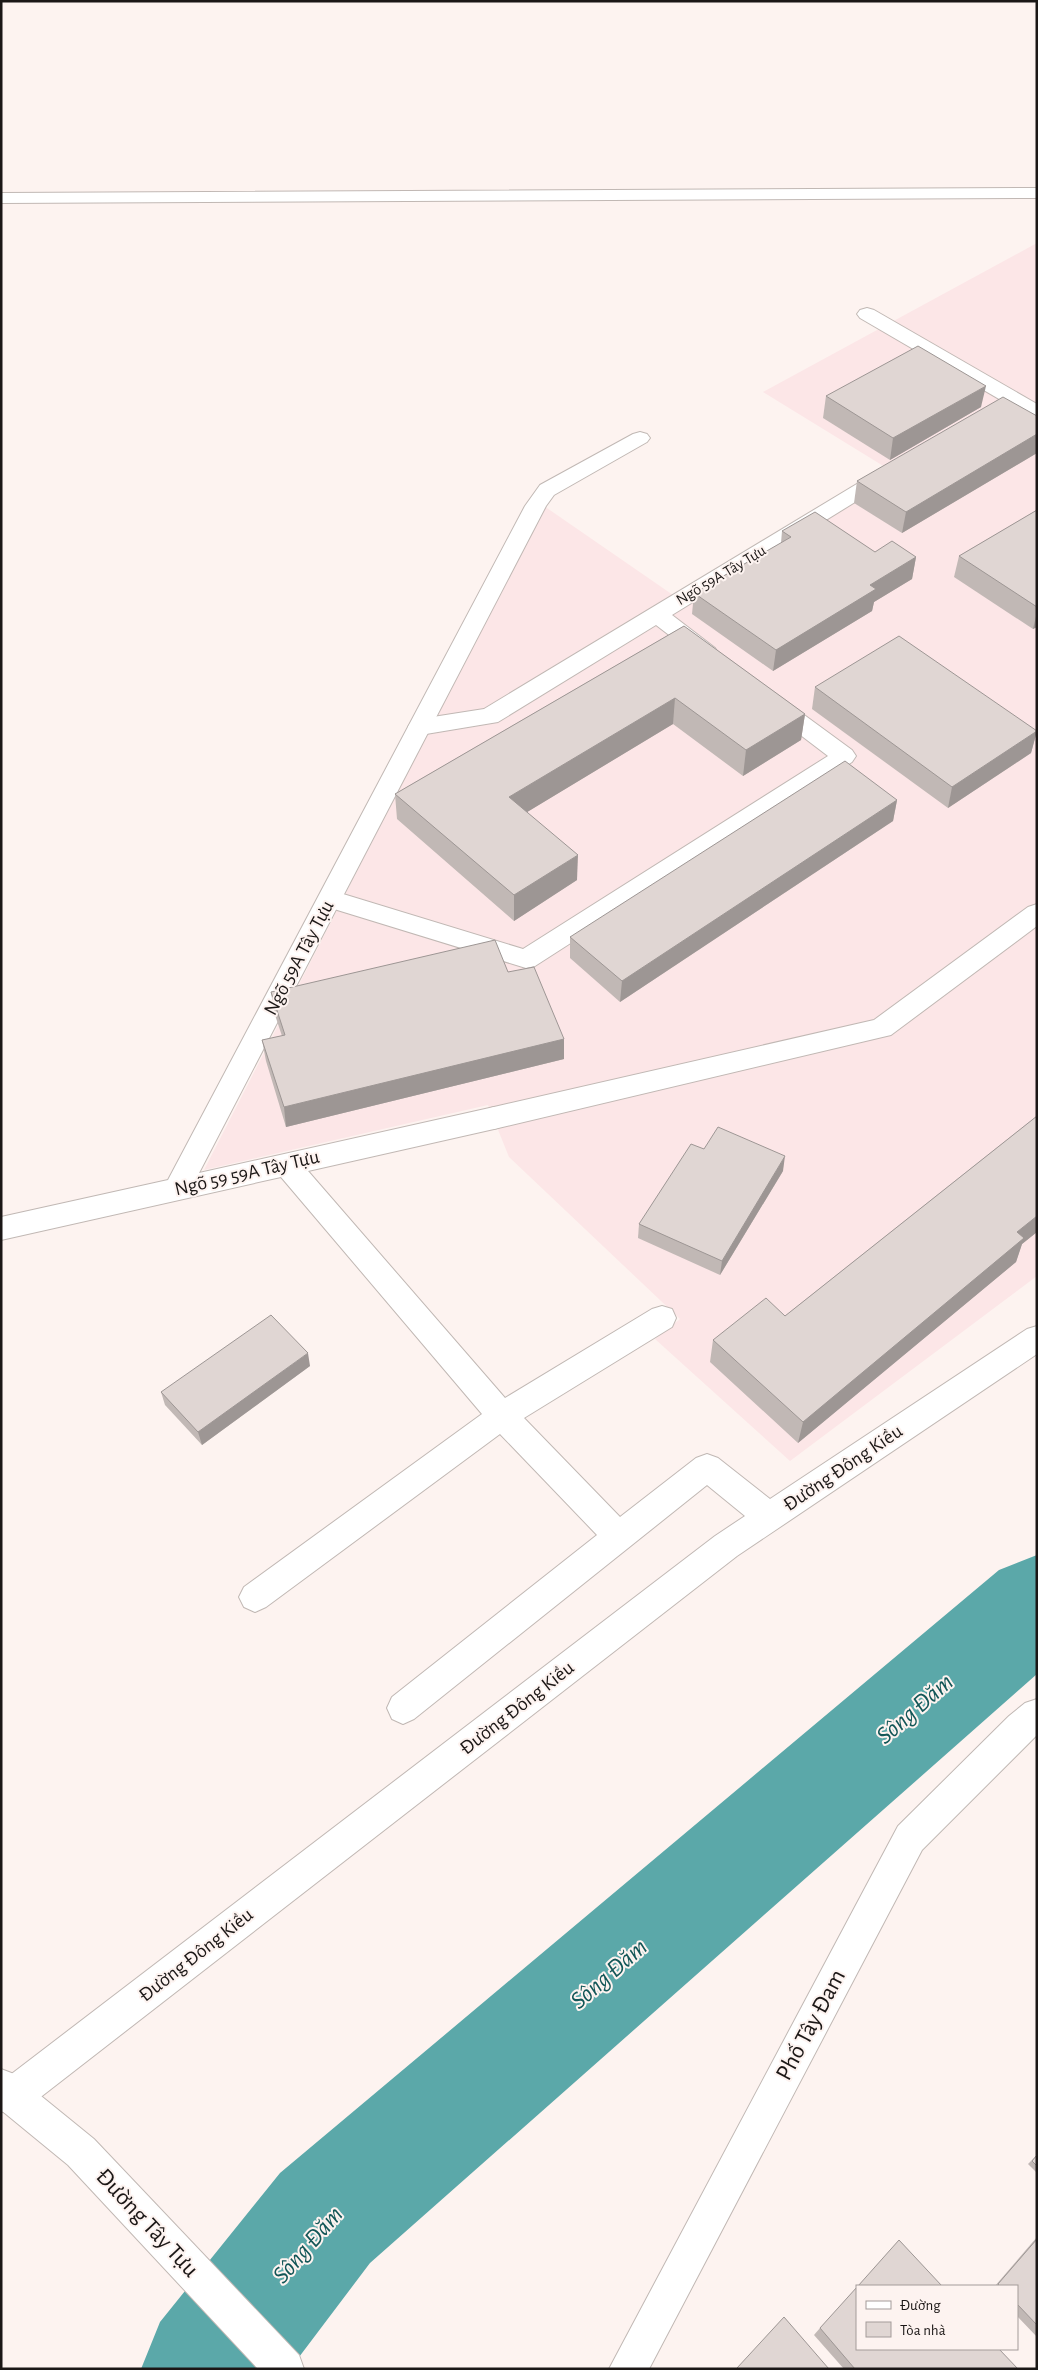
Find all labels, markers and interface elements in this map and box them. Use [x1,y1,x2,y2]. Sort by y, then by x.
street label: Ngõ 59A Tây Tựu [673,542,769,609]
street label: Ngõ 59A Tây Tựu [260,897,338,1019]
street label: Ngõ 59 59A Tây Tựu [173,1147,321,1199]
street label: Đường Đông Kiều [780,1421,906,1515]
street label: Đường Đông Kiều [456,1657,578,1759]
water label: Sông Đăm [872,1669,958,1749]
street label: Đường Đông Kiều [135,1904,257,2006]
water label: Sông Đăm [566,1934,652,2014]
street label: Phố Tây Đam [772,1966,850,2084]
street label: Đường Tây Tựu [91,2164,203,2282]
water label: Sông Đăm [268,2202,348,2288]
legend [856,2285,1018,2350]
text: Đường [900,2298,941,2313]
text: Tòa nhà [900,2323,946,2338]

